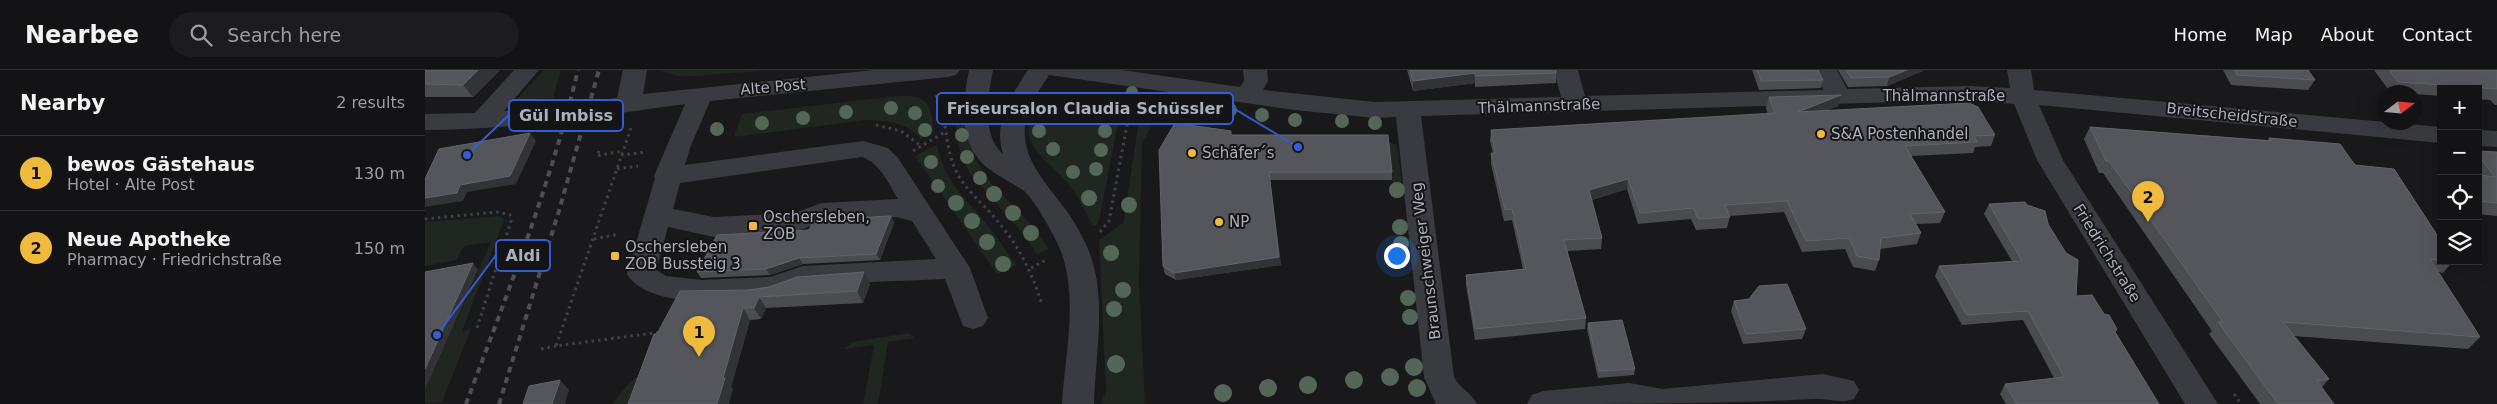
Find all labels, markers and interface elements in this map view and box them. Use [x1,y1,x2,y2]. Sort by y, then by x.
search box [169,12,519,57]
text: Nearbee [25,21,139,49]
icon: search [187,21,215,49]
text: Search here [227,24,341,46]
text: Home [2174,24,2227,45]
text: Map [2255,24,2293,45]
text: About [2321,24,2374,45]
text: Contact [2402,24,2472,45]
street label: Alte Post [739,75,807,99]
north arrow [2377,85,2422,130]
map controls [2437,85,2482,265]
button: + [2437,85,2482,130]
street label: Thälmannstraße [1882,87,2005,105]
text: Nearby [20,91,105,115]
text: 2 results [336,93,405,112]
callout: Friseursalon Claudia Schüssler [937,93,1233,124]
street label: Thälmannstraße [1476,95,1601,117]
text: Friseursalon Claudia Schüssler [947,99,1223,118]
street label: Breitscheidstraße [2166,99,2298,131]
callout: Gül Imbiss [509,100,623,131]
text: Gül Imbiss [519,106,613,125]
place label: S&A Postenhandel [1831,125,1969,143]
marker: S&A Postenhandel [1815,128,1827,140]
button: − [2437,130,2482,175]
place label: Schäfer´s [1202,144,1275,162]
marker: Schäfer´s [1186,147,1198,159]
text: bewos Gästehaus [67,153,255,175]
text: 1 [30,164,42,183]
text: 130 m [354,164,405,183]
text: Hotel · Alte Post [67,175,195,194]
button: locate [2437,175,2482,220]
street label: Braunschweiger Weg [1407,181,1445,341]
pin: 2 [2132,181,2164,222]
street label: Friedrichstraße [2070,201,2144,305]
place label: Oschersleben, ZOB [763,208,870,243]
place label: NP [1229,213,1249,231]
marker: NP [1213,216,1225,228]
marker: Oschersleben, ZOB [747,220,759,232]
button: layers [2437,220,2482,265]
text: Neue Apotheke [67,228,231,250]
place label: Oschersleben ZOB Bussteig 3 [625,238,741,273]
text: 2 [30,239,42,258]
text: 150 m [354,239,405,258]
callout: Aldi [496,240,550,271]
your location [1384,243,1410,269]
text: Aldi [506,246,540,265]
text: Pharmacy · Friedrichstraße [67,250,282,269]
marker: Oschersleben ZOB Bussteig 3 [609,250,621,262]
pin: 1 [683,316,715,357]

